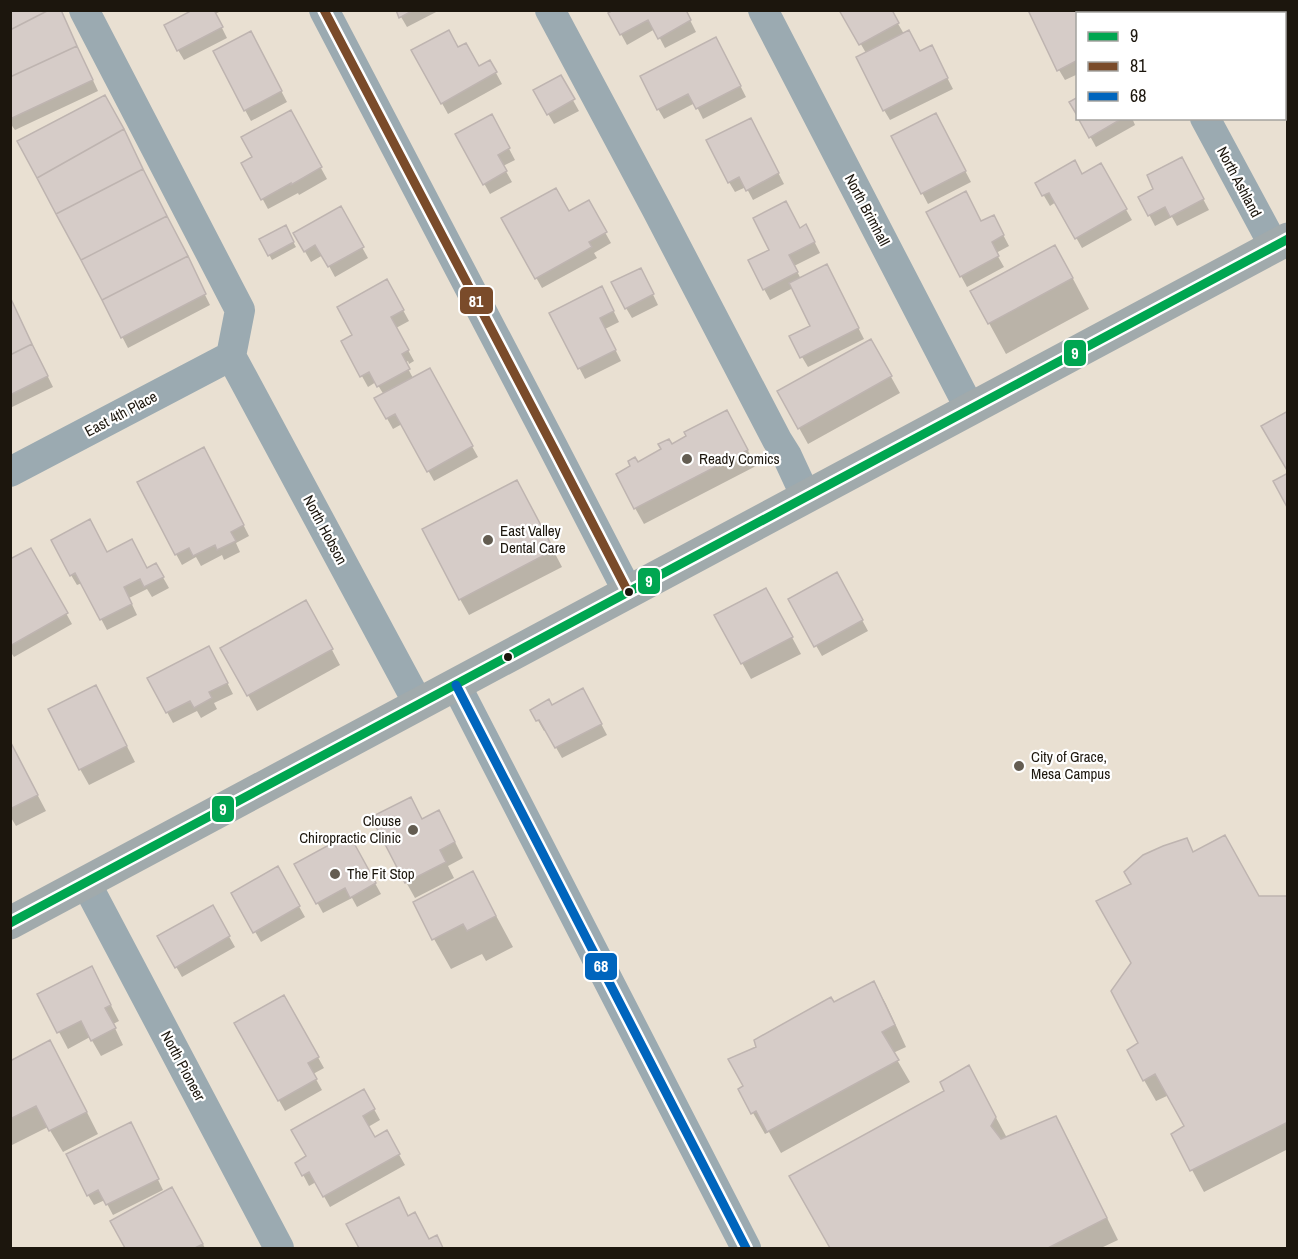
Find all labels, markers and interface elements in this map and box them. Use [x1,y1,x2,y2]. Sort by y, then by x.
legend [1076,12,1286,120]
text: 9 [1130,23,1138,48]
text: 81 [1130,53,1147,78]
text: 68 [1130,83,1146,108]
street label: North Ashland [1212,143,1267,221]
street label: North Brimhall [840,170,895,249]
line badge: 81 [459,286,494,315]
text: 81 [469,290,484,312]
line badge: 9 [1063,339,1087,367]
text: 9 [1071,342,1079,364]
street label: East 4th Place [81,386,161,441]
place label: Ready Comics [699,448,780,469]
marker: Ready Comics [680,452,694,466]
street label: North Hobson [298,491,353,568]
place label: East Valley Dental Care [500,520,566,558]
marker: East Valley Dental Care [481,533,495,547]
line badge: 9 [637,567,661,595]
text: 9 [645,570,653,592]
unlabelled marker [623,586,635,598]
unlabelled marker [502,651,514,663]
place label: City of Grace, Mesa Campus [1031,746,1110,784]
marker: City of Grace, Mesa Campus [1012,759,1026,773]
line badge: 9 [211,795,235,823]
text: 9 [219,798,227,820]
place label: Clouse Chiropractic Clinic [299,810,401,848]
marker: Clouse Chiropractic Clinic [406,823,420,837]
place label: The Fit Stop [347,863,415,884]
marker: The Fit Stop [328,867,342,881]
line badge: 68 [584,952,618,981]
text: 68 [594,955,608,977]
street label: North Pioneer [156,1027,211,1105]

